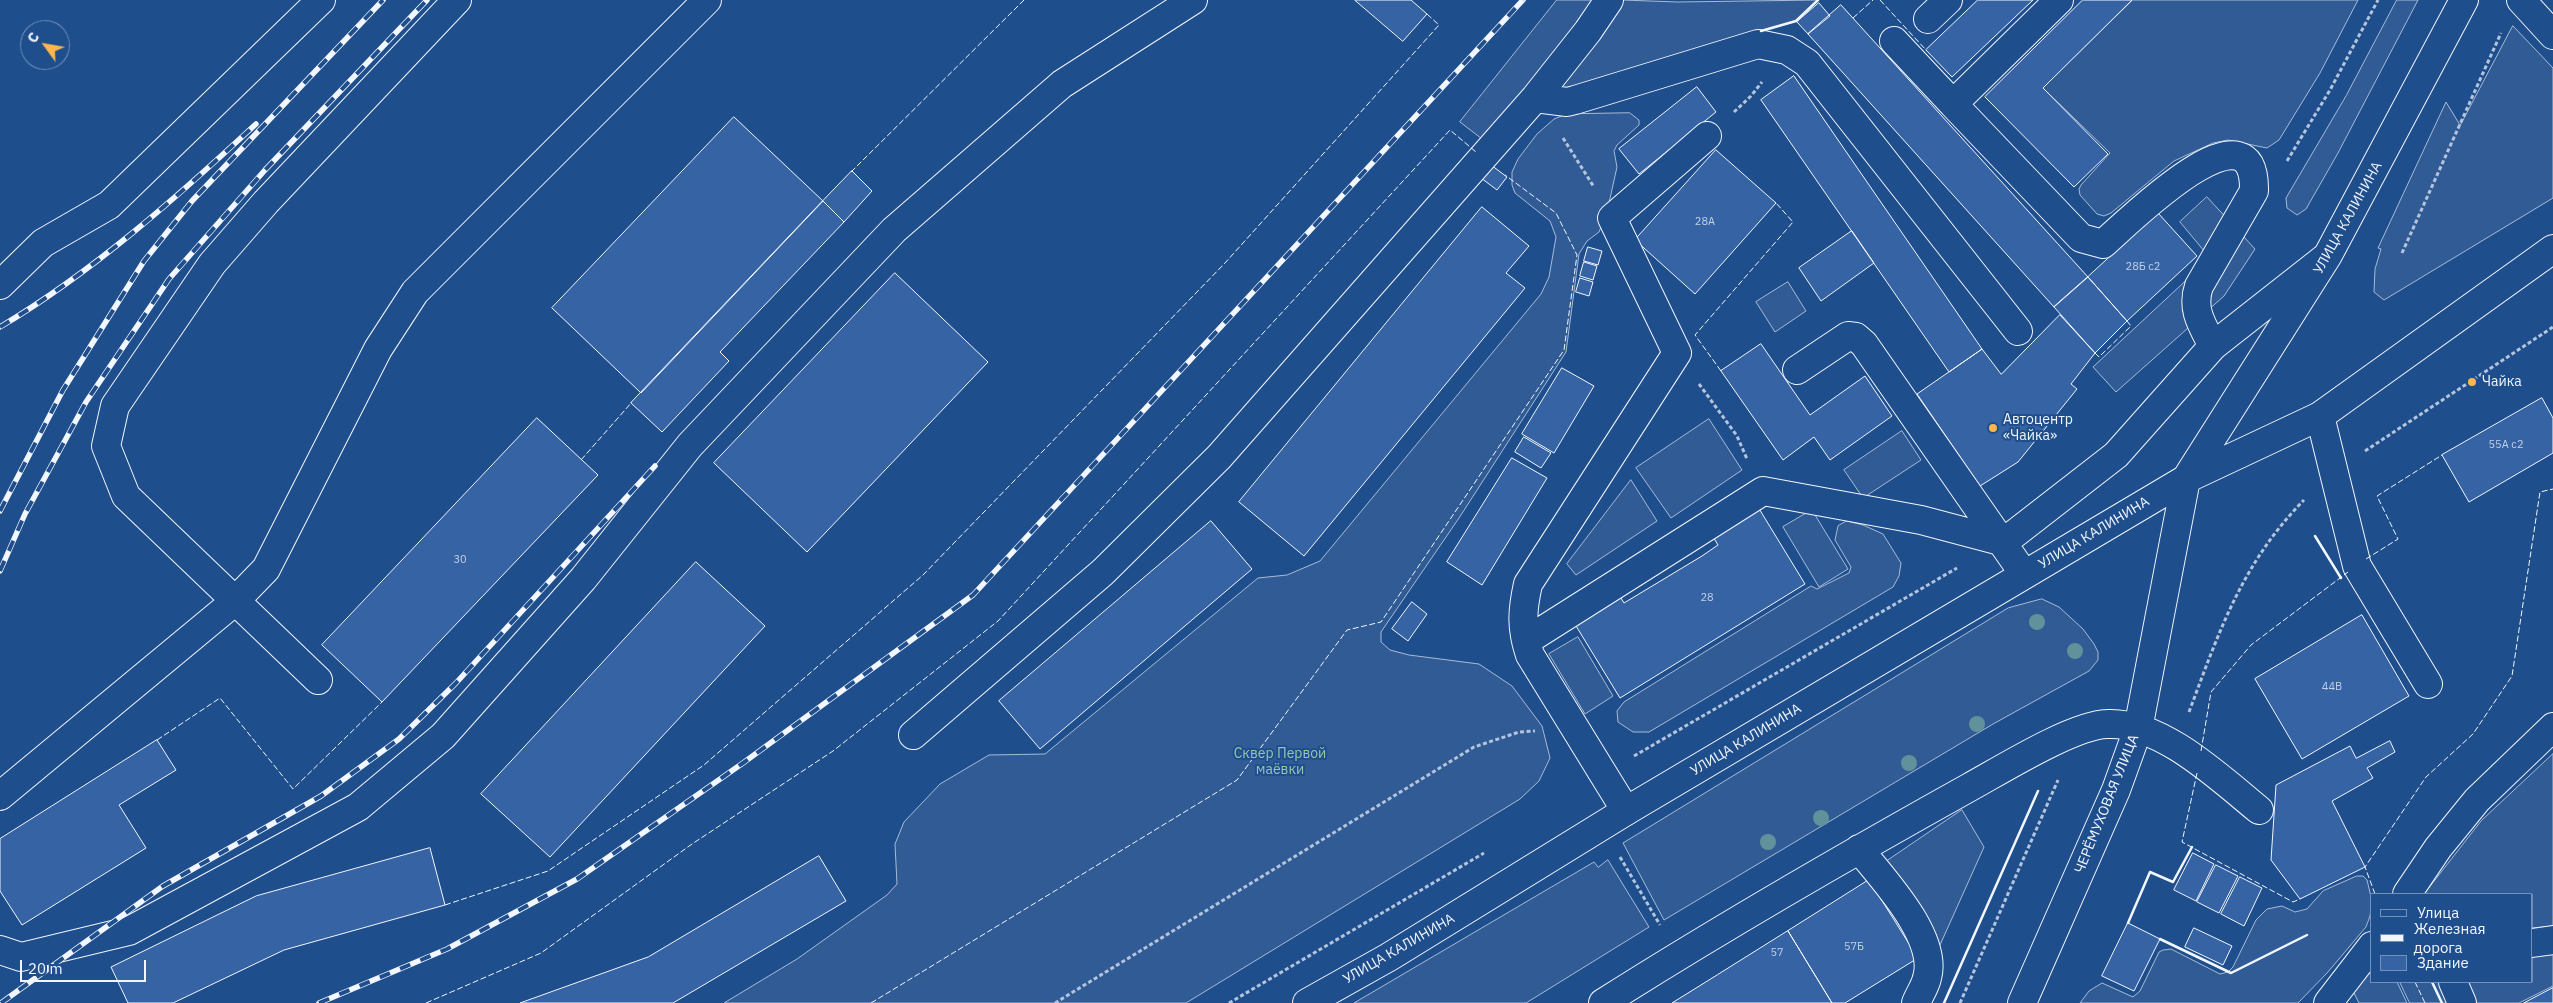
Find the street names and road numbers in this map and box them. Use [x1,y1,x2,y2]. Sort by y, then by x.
street label: УЛИЦА КАЛИНИНА [2310,159,2386,277]
street label: УЛИЦА КАЛИНИНА [2036,493,2152,573]
street label: УЛИЦА КАЛИНИНА [1688,700,1804,780]
street label: ЧЕРЁМУХОВАЯ УЛИЦА [2071,732,2143,876]
street label: УЛИЦА КАЛИНИНА [1340,910,1458,988]

